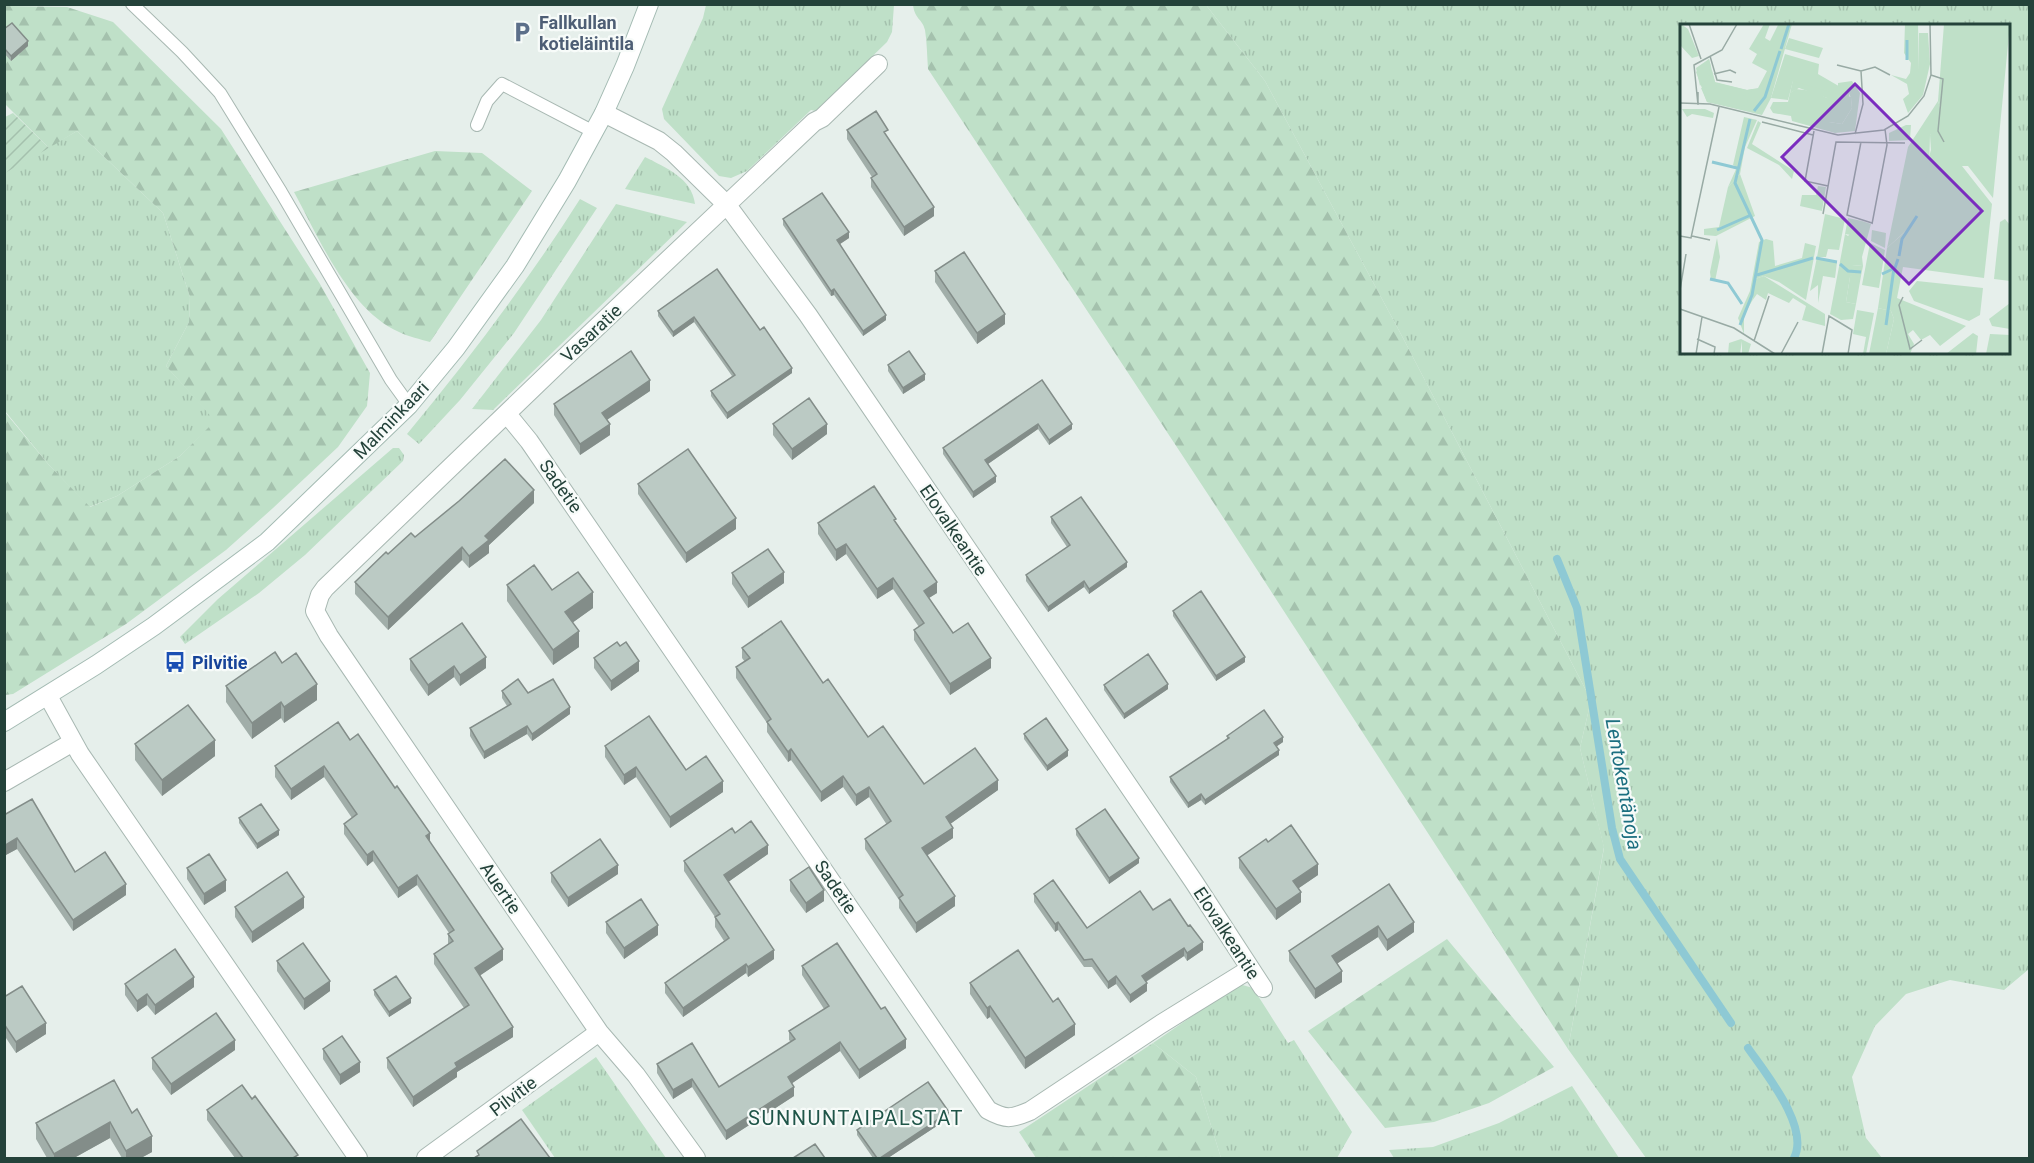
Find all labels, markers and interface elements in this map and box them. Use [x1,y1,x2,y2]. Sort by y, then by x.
place label: Fallkullan kotieläintila [539,12,634,54]
parking icon: Fallkullan kotieläintila [510,20,534,44]
inset map [1680,24,2010,354]
street label: Vasaratie [556,300,626,366]
street label: Malminkaari [349,377,433,463]
street label: Sadetie [535,455,587,517]
street label: Elovalkeantie [916,480,992,580]
bus stop icon: Pilvitie [163,650,187,674]
place label: Pilvitie [192,652,248,673]
water label: Lentokentänoja [1601,716,1647,852]
street label: Sadetie [811,856,861,918]
street label: Auertie [476,858,526,918]
street label: Elovalkeantie [1189,883,1265,983]
street label: Pilvitie [486,1072,540,1120]
district label: SUNNUNTAIPALSTAT [748,1106,964,1130]

